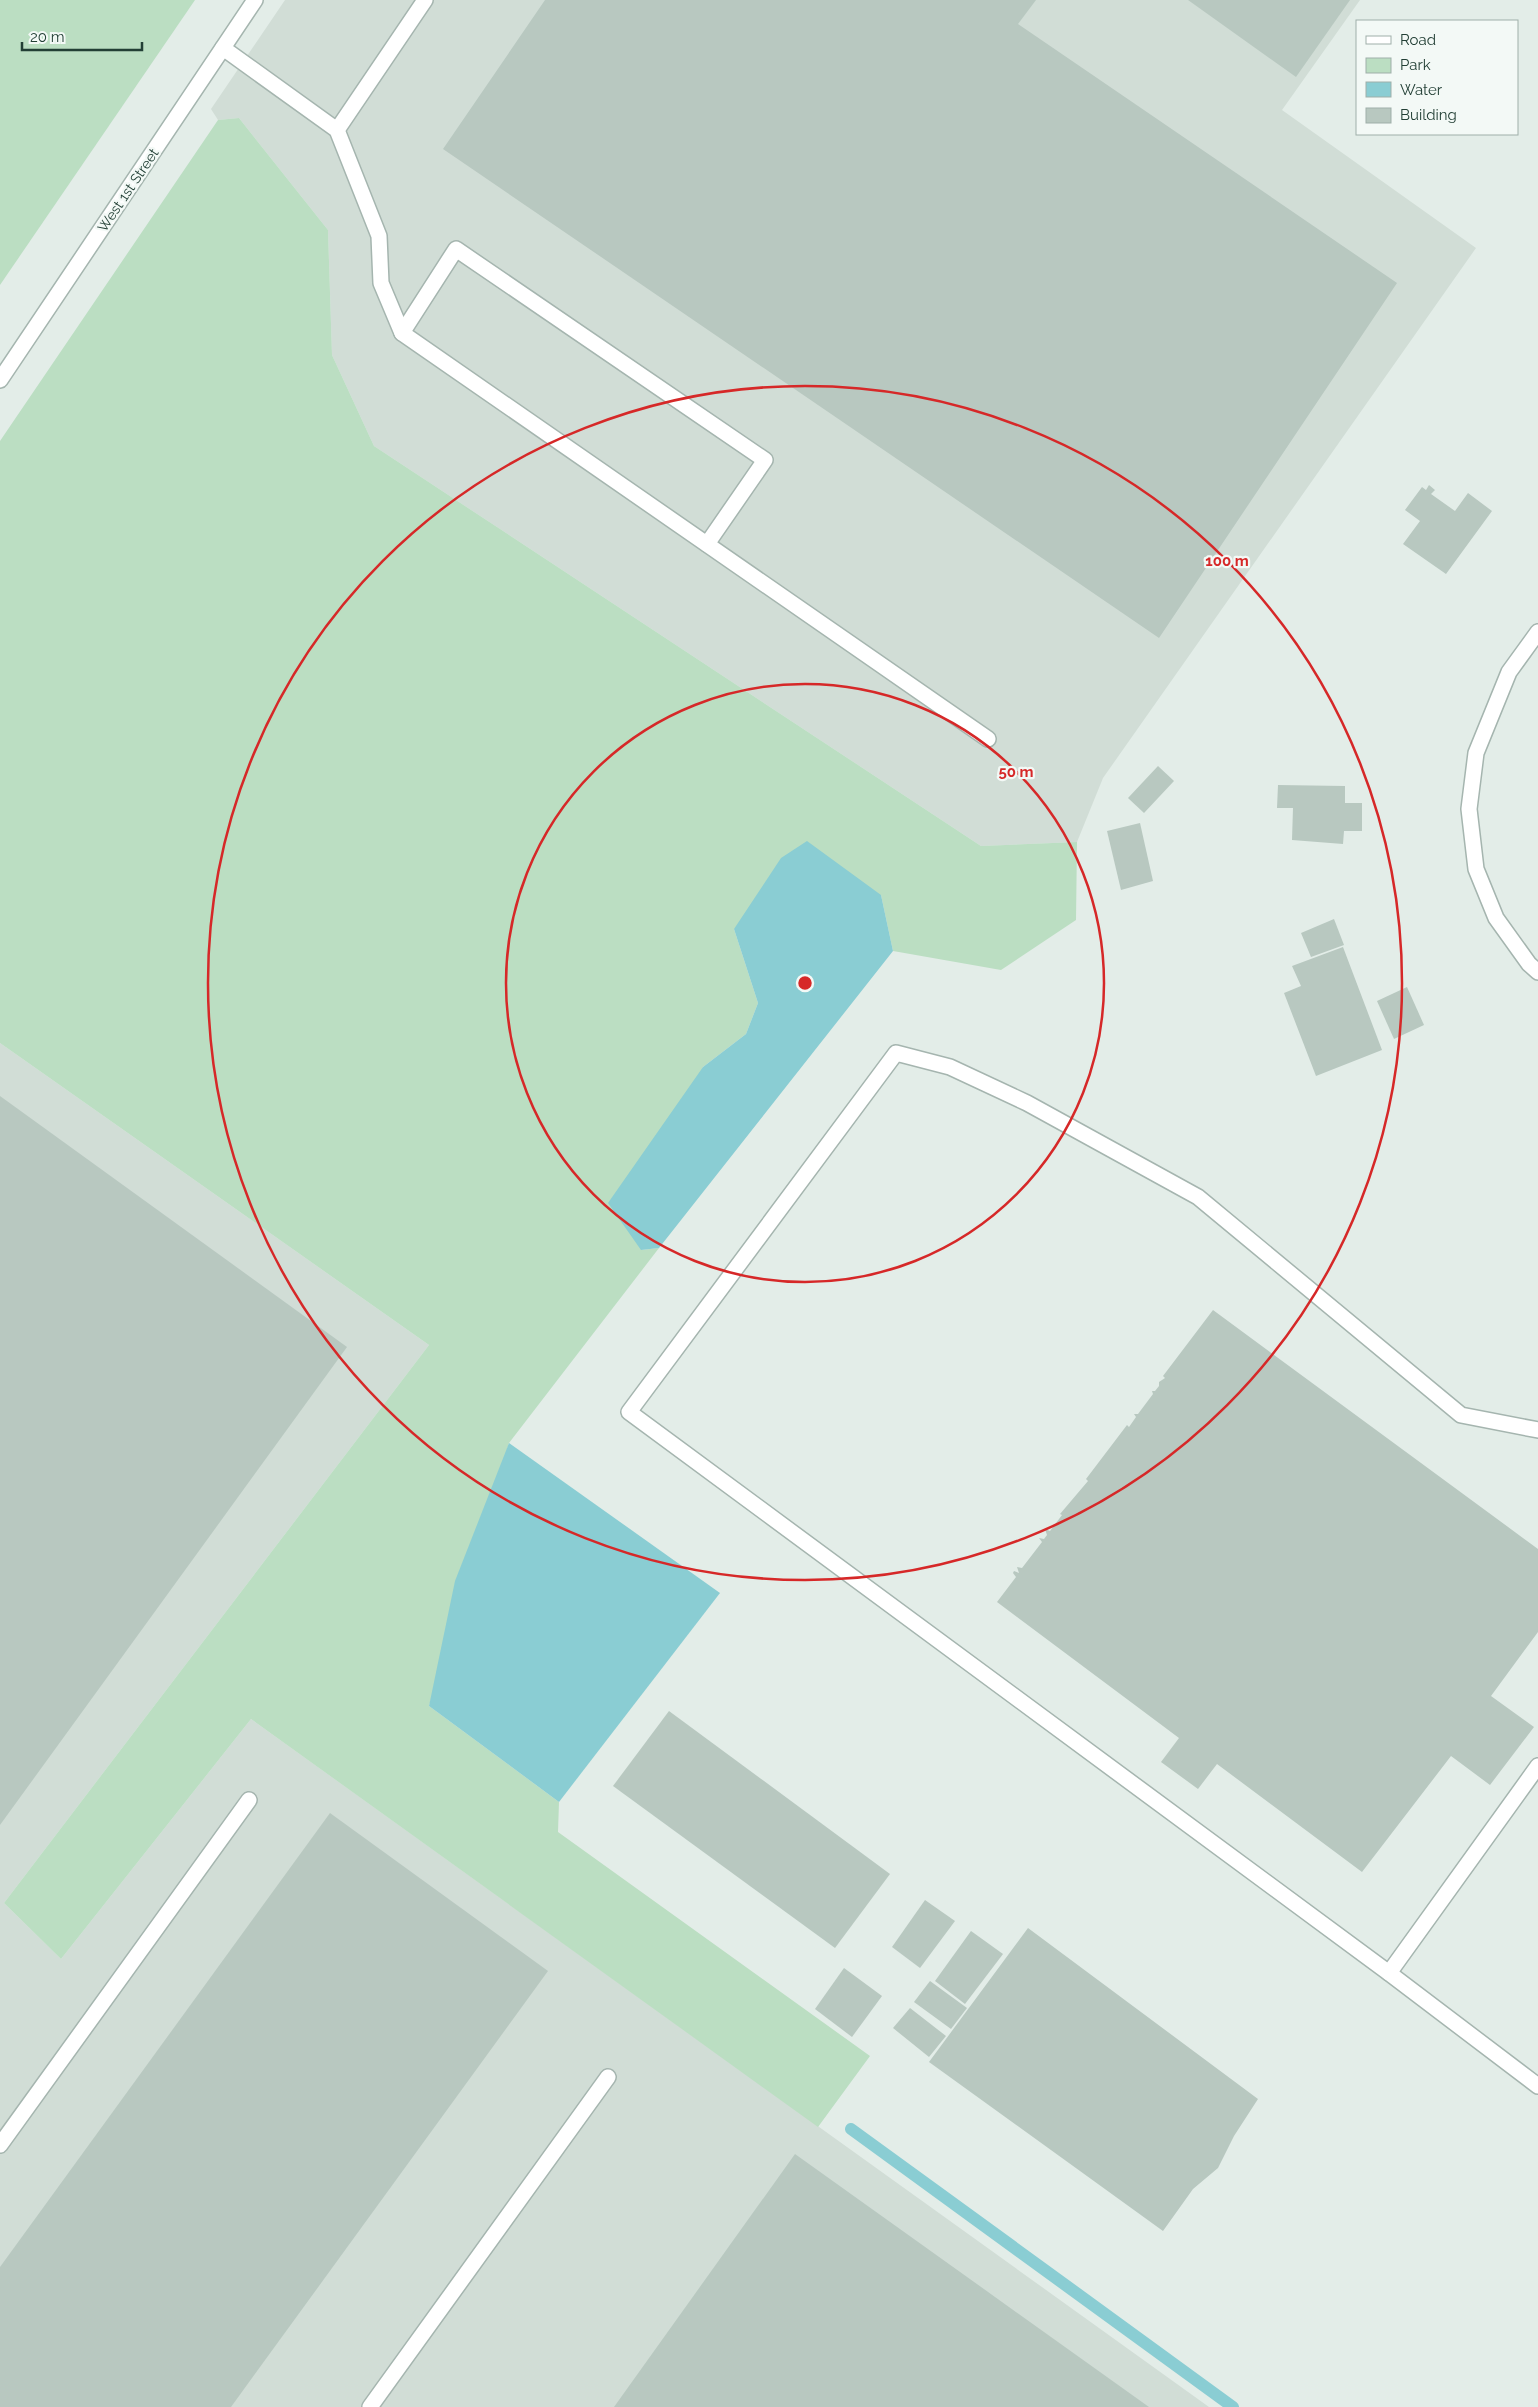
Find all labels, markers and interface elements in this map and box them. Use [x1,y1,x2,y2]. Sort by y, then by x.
scale bar [22,20,142,52]
legend [1356,20,1518,135]
text: 20 m [30,28,65,46]
text: Road [1400,31,1436,49]
text: Park [1400,56,1431,74]
text: Water [1400,81,1443,99]
text: Building [1400,106,1457,124]
street label: West 1st Street [94,145,162,235]
text: 100 m [1205,552,1249,570]
text: 50 m [998,763,1034,781]
centre of rings [796,974,814,992]

